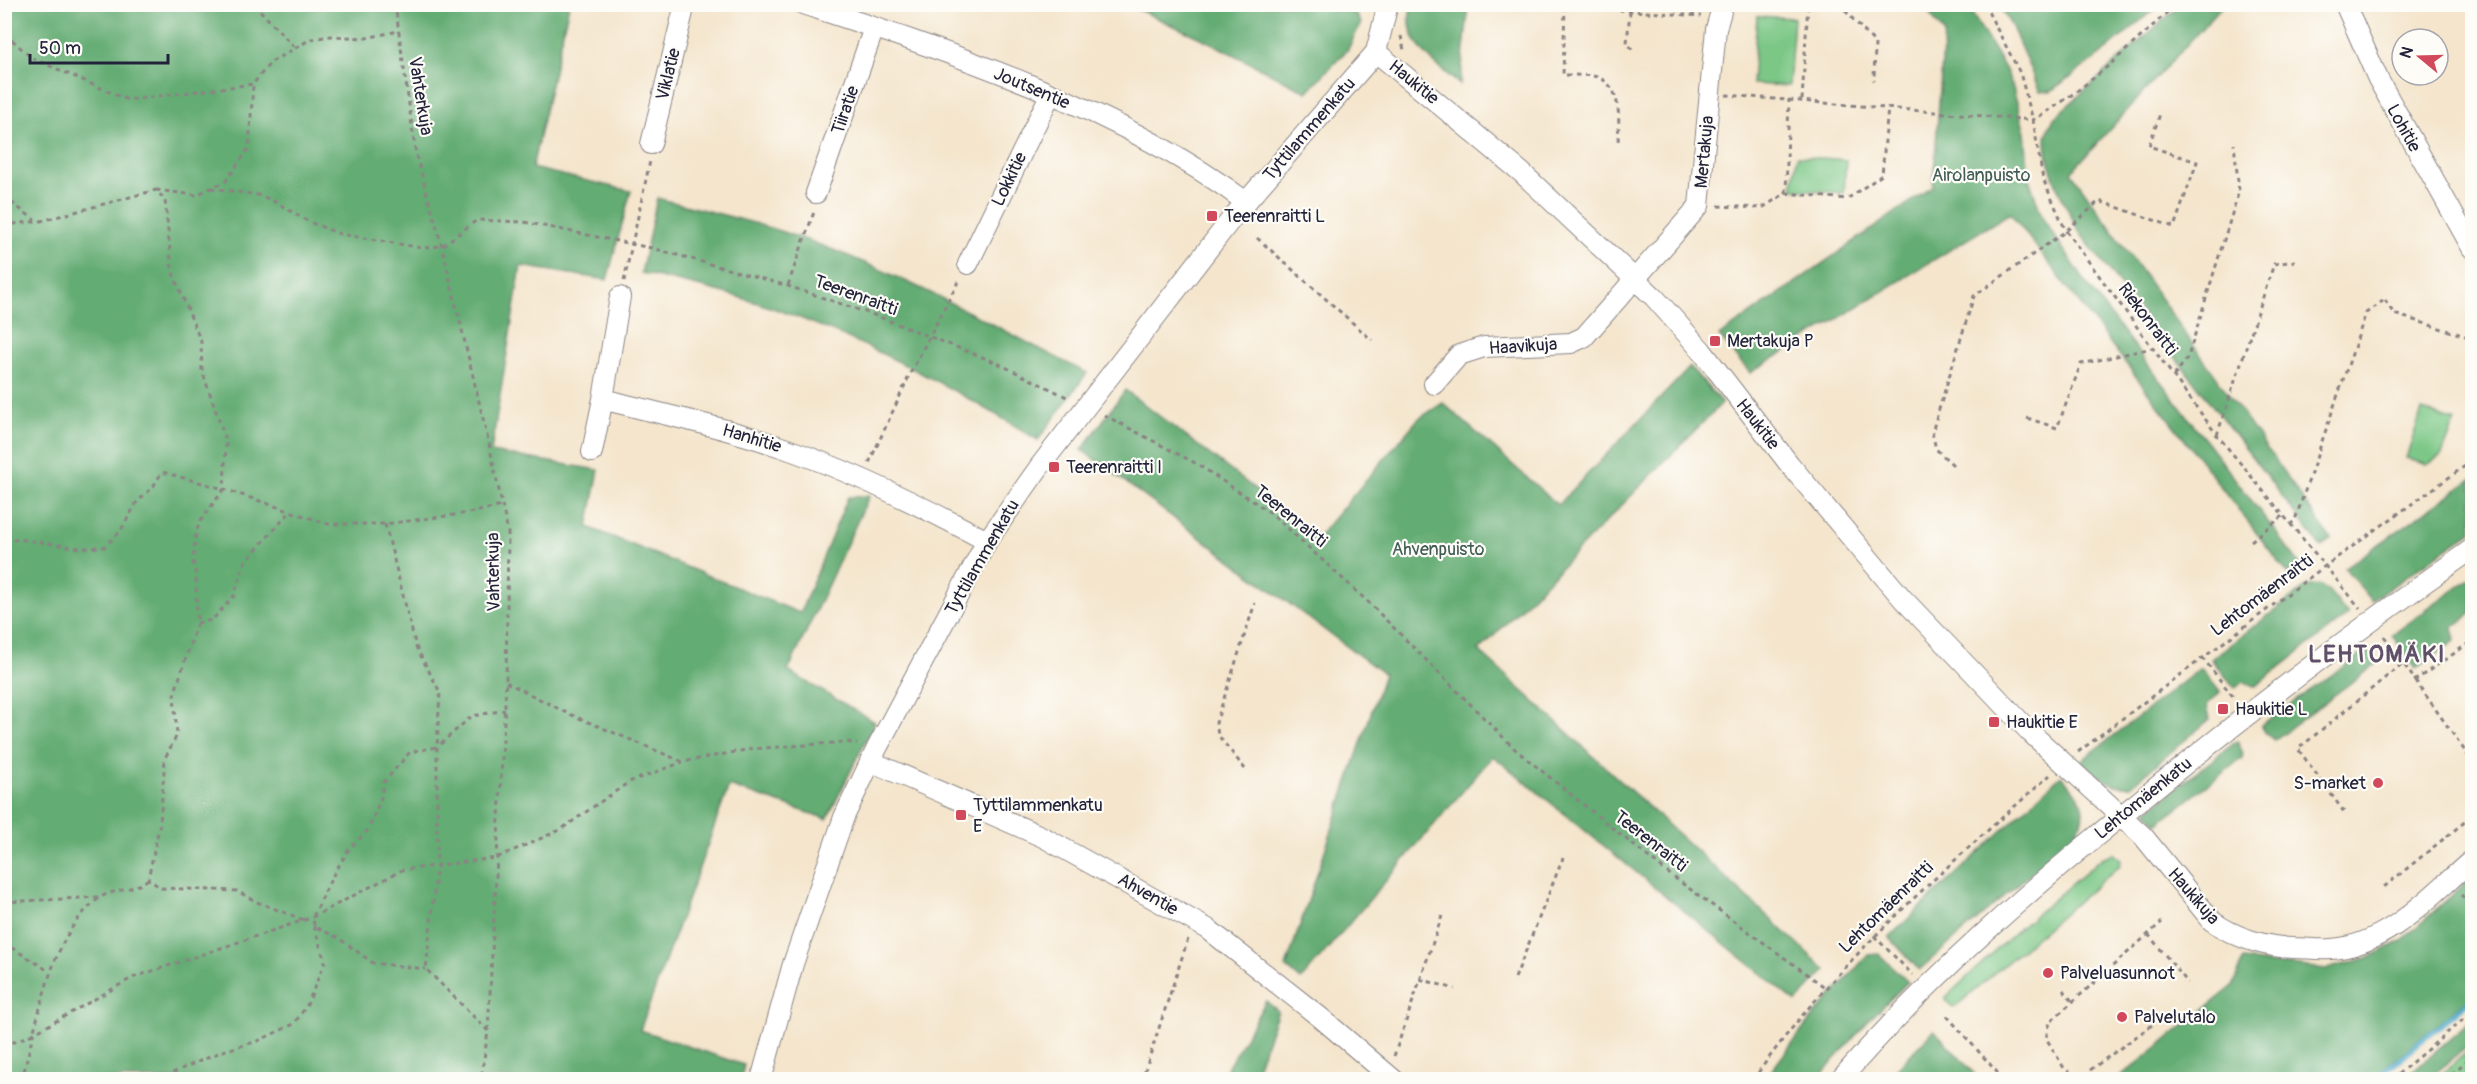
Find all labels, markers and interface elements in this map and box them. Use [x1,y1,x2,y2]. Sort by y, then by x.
scale bar [30,27,168,65]
north arrow [2390,27,2450,87]
text: 50 m [39,37,81,60]
text: N [2396,44,2418,61]
street label: Viklatie [651,46,686,103]
street label: Vahterkuja [403,55,438,137]
street label: Haukitie [1384,55,1444,110]
street label: Joutsentie [990,62,1073,115]
street label: Tyttilammenkatu [1258,73,1361,186]
street label: Tiiratie [826,83,865,138]
street label: Lohitie [2381,100,2426,156]
street label: Mertakuja [1690,115,1719,189]
street label: Lokkitie [987,148,1032,210]
park label: Airolanpuisto [1932,164,2031,187]
place label: Teerenraitti L [1224,205,1325,228]
marker: Teerenraitti L [1205,209,1219,223]
street label: Teerenraitti [811,270,901,321]
street label: Riekonraitti [2113,278,2182,360]
place label: Mertakuja P [1727,330,1814,353]
street label: Haavikuja [1488,333,1558,360]
marker: Mertakuja P [1708,334,1722,348]
street label: Haukitie [1731,394,1785,455]
street label: Hanhitie [720,419,784,458]
place label: Teerenraitti I [1066,456,1162,479]
marker: Teerenraitti I [1047,460,1061,474]
street label: Teerenraitti [1250,480,1332,553]
street label: Tyttilammenkatu [940,495,1025,619]
street label: Vahterkuja [481,532,506,612]
park label: Ahvenpuisto [1392,538,1485,561]
street label: Lehtomäenraitti [2206,549,2318,642]
district label: LEHTOMÄKI [2308,640,2446,669]
place label: Haukitie L [2235,698,2308,721]
marker: Haukitie L [2216,702,2230,716]
place label: Haukitie E [2006,711,2078,734]
marker: Haukitie E [1987,715,2001,729]
street label: Lehtomäenkatu [2090,752,2197,845]
place label: S-market [2293,772,2367,795]
marker: S-market [2371,776,2385,790]
place label: Tyttilammenkatu E [973,794,1103,838]
street label: Teerenraitti [1609,806,1692,877]
marker: Tyttilammenkatu E [954,808,968,822]
street label: Lehtomäenraitti [1834,856,1939,958]
street label: Haukikuja [2163,863,2225,930]
street label: Ahventie [1113,868,1182,921]
place label: Palveluasunnot [2060,962,2176,985]
marker: Palveluasunnot [2041,966,2055,980]
place label: Palvelutalo [2134,1006,2216,1029]
marker: Palvelutalo [2115,1010,2129,1024]

